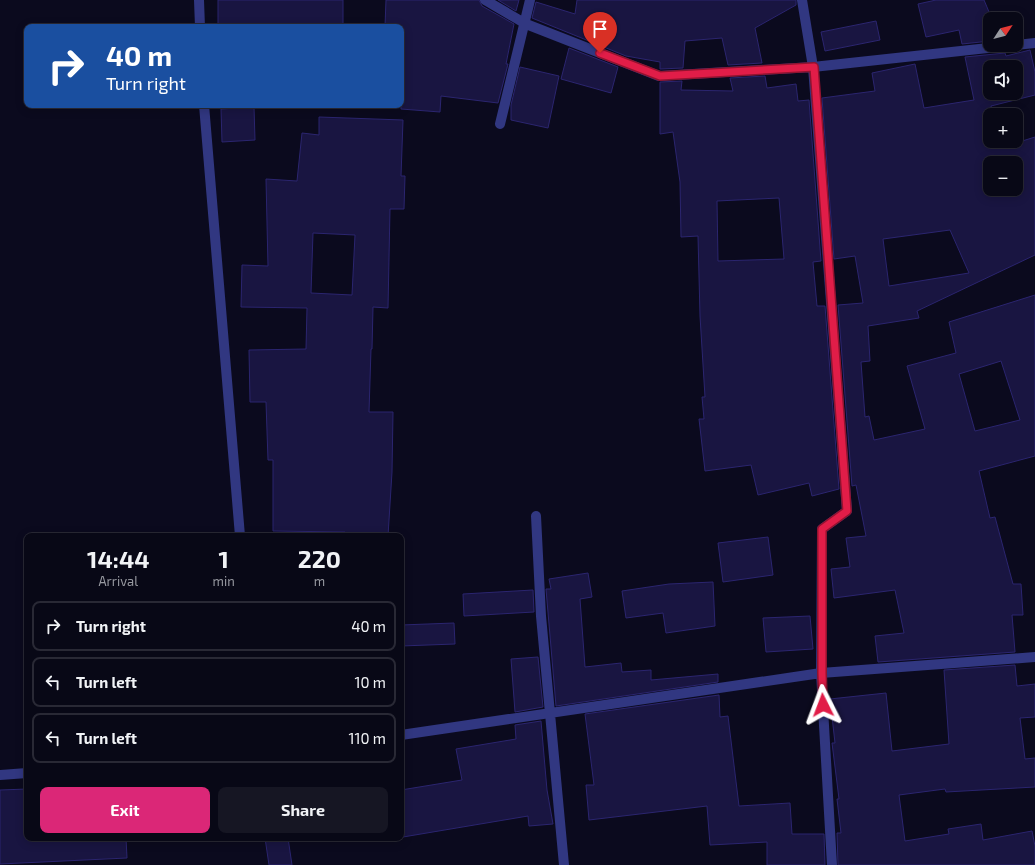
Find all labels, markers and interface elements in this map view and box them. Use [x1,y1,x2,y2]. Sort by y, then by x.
pin [583,12,617,53]
north arrow [983,12,1023,52]
map controls [983,12,1023,196]
icon: arrive [589,18,611,40]
text: 40 m [106,38,172,72]
icon: right [40,40,92,92]
button: sound [983,60,1023,100]
text: Turn right [106,72,186,94]
button: + [983,108,1023,148]
button: − [983,156,1023,196]
text: 14:44 [87,544,150,573]
text: 1 [218,544,229,573]
text: 220 [298,544,341,573]
text: Arrival [99,573,138,589]
text: min [213,573,235,589]
text: m [314,573,325,589]
icon: right [42,615,64,637]
text: Turn right [76,617,146,635]
text: 40 m [351,617,386,635]
icon: left [42,671,64,693]
text: Turn left [76,673,137,691]
text: 10 m [354,673,386,691]
position arrow [802,684,844,726]
icon: left [42,727,64,749]
text: Turn left [76,729,137,747]
text: 110 m [349,729,386,747]
button: Exit [40,787,210,833]
button: Share [218,787,388,833]

